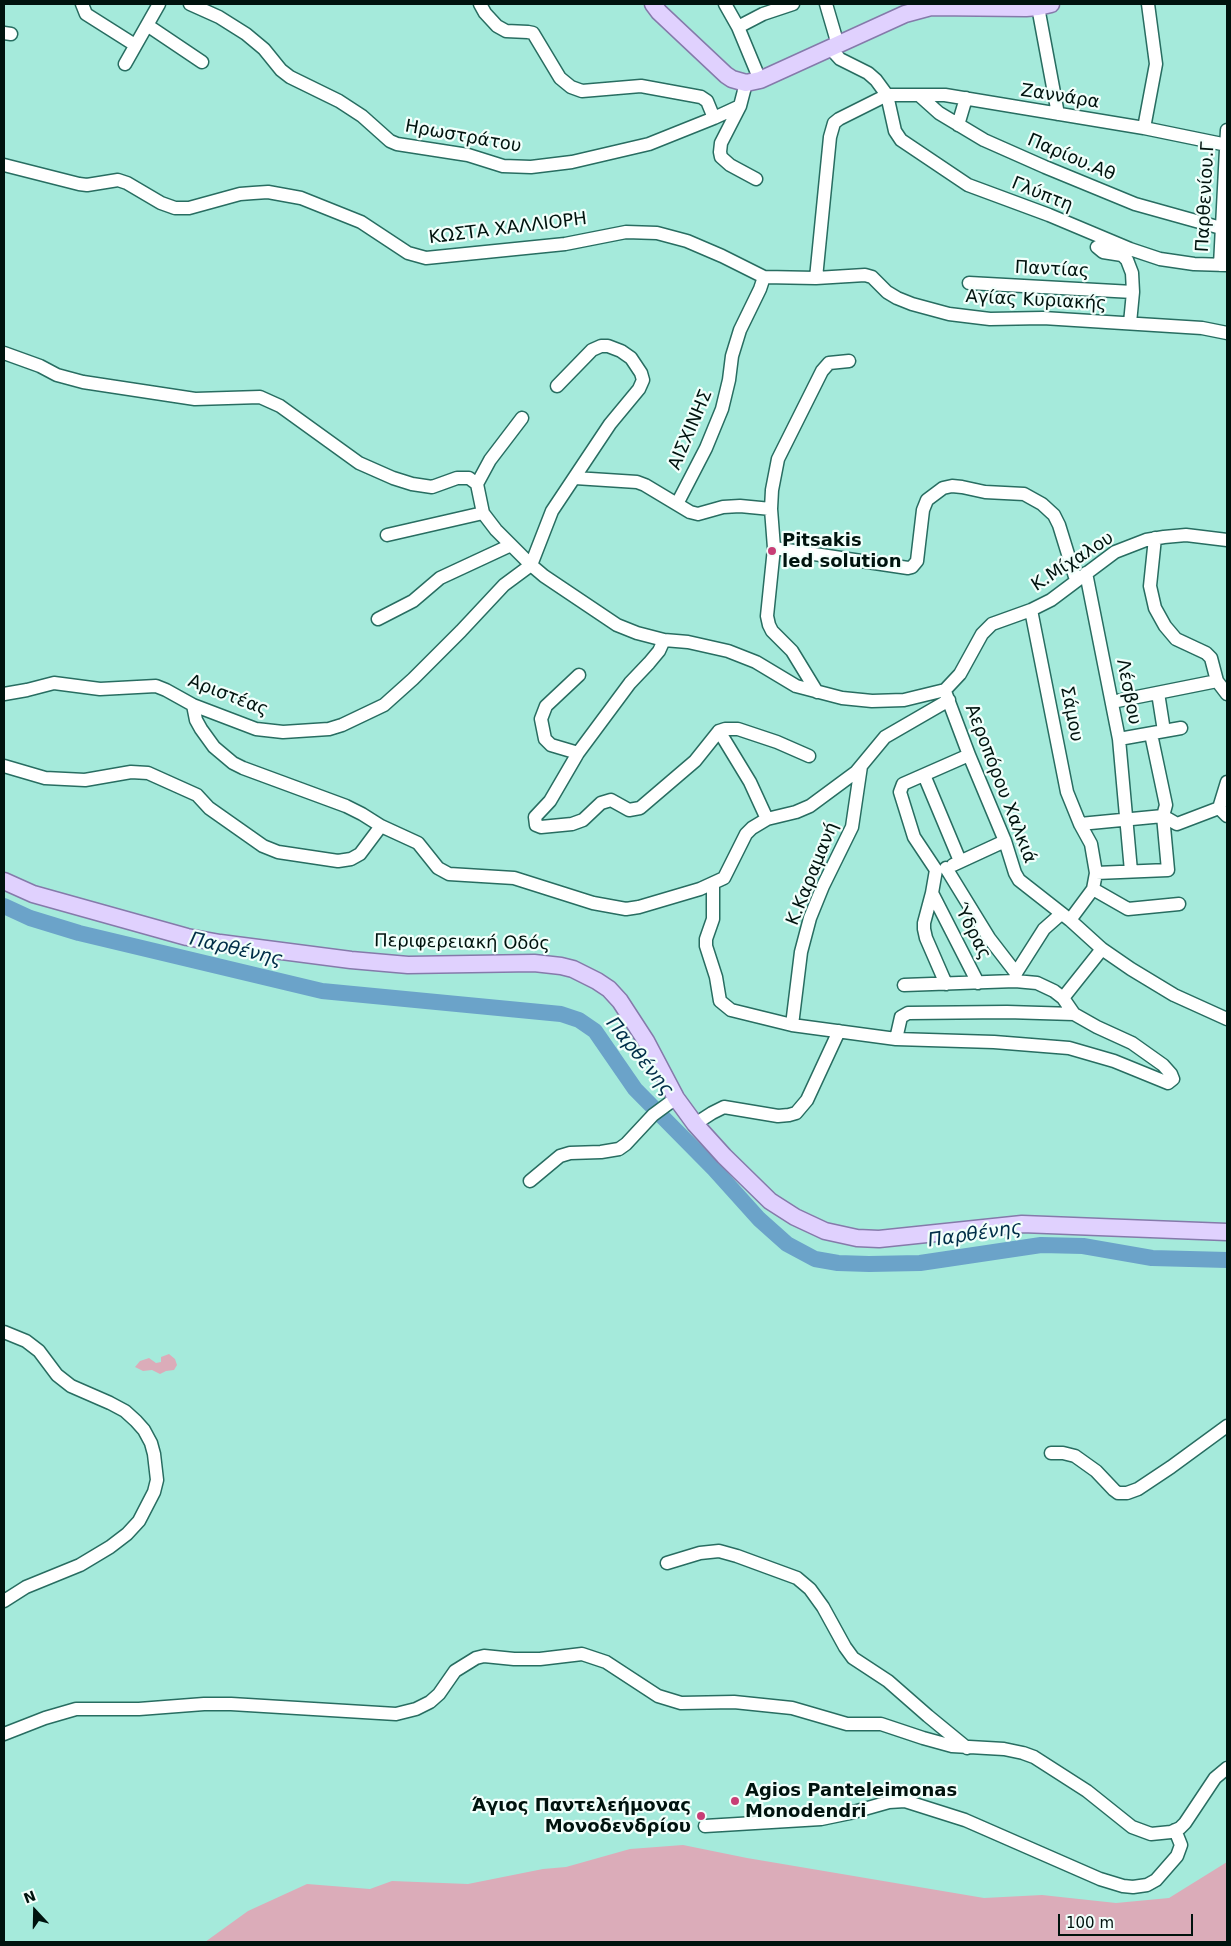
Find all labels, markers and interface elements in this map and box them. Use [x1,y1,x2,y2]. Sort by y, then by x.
street label: Ζαννάρα [1019,80,1101,114]
street label: Ηρωστράτου [403,116,523,158]
street label: Παρίου.Αθ [1024,130,1118,186]
street label: Παρθενίου.Γ [1192,141,1220,253]
street label: Γλύπτη [1008,173,1076,217]
street label: ΚΩΣΤΑ ΧΑΛΛΙΟΡΗ [428,209,588,249]
street label: Παντίας [1014,257,1090,283]
street label: Αγίας Κυριακής [965,287,1107,315]
street label: ΑΙΣΧΙΝΗΣ [664,387,718,473]
street label: Κ.Μίχαλου [1028,527,1118,597]
place label: Pitsakis led solution [782,530,902,572]
marker: Pitsakis led solution [766,545,778,557]
street label: Λέσβου [1111,657,1145,727]
street label: Αριστέας [185,671,271,721]
street label: Σάμου [1055,684,1087,744]
street label: Αεροπόρου Χαλκιά [960,702,1040,866]
street label: Κ.Καραμανή [783,819,843,929]
street label: Ύδρας [949,900,995,964]
water label: Παρθένης [187,928,285,972]
street label: Περιφερειακή Οδός [374,931,550,955]
water label: Παρθένης [600,1013,678,1101]
water label: Παρθένης [927,1217,1023,1253]
place label: Agios Panteleimonas Monodendri [745,1780,957,1822]
place label: Άγιος Παντελεήμονας Μονοδενδρίου [472,1795,691,1838]
marker: Agios Panteleimonas Monodendri [729,1795,741,1807]
marker: Άγιος Παντελεήμονας Μονοδενδρίου [695,1810,707,1822]
north arrow [10,1886,60,1936]
text: N [21,1887,38,1907]
scale bar [1061,1904,1196,1936]
text: 100 m [1066,1914,1114,1932]

